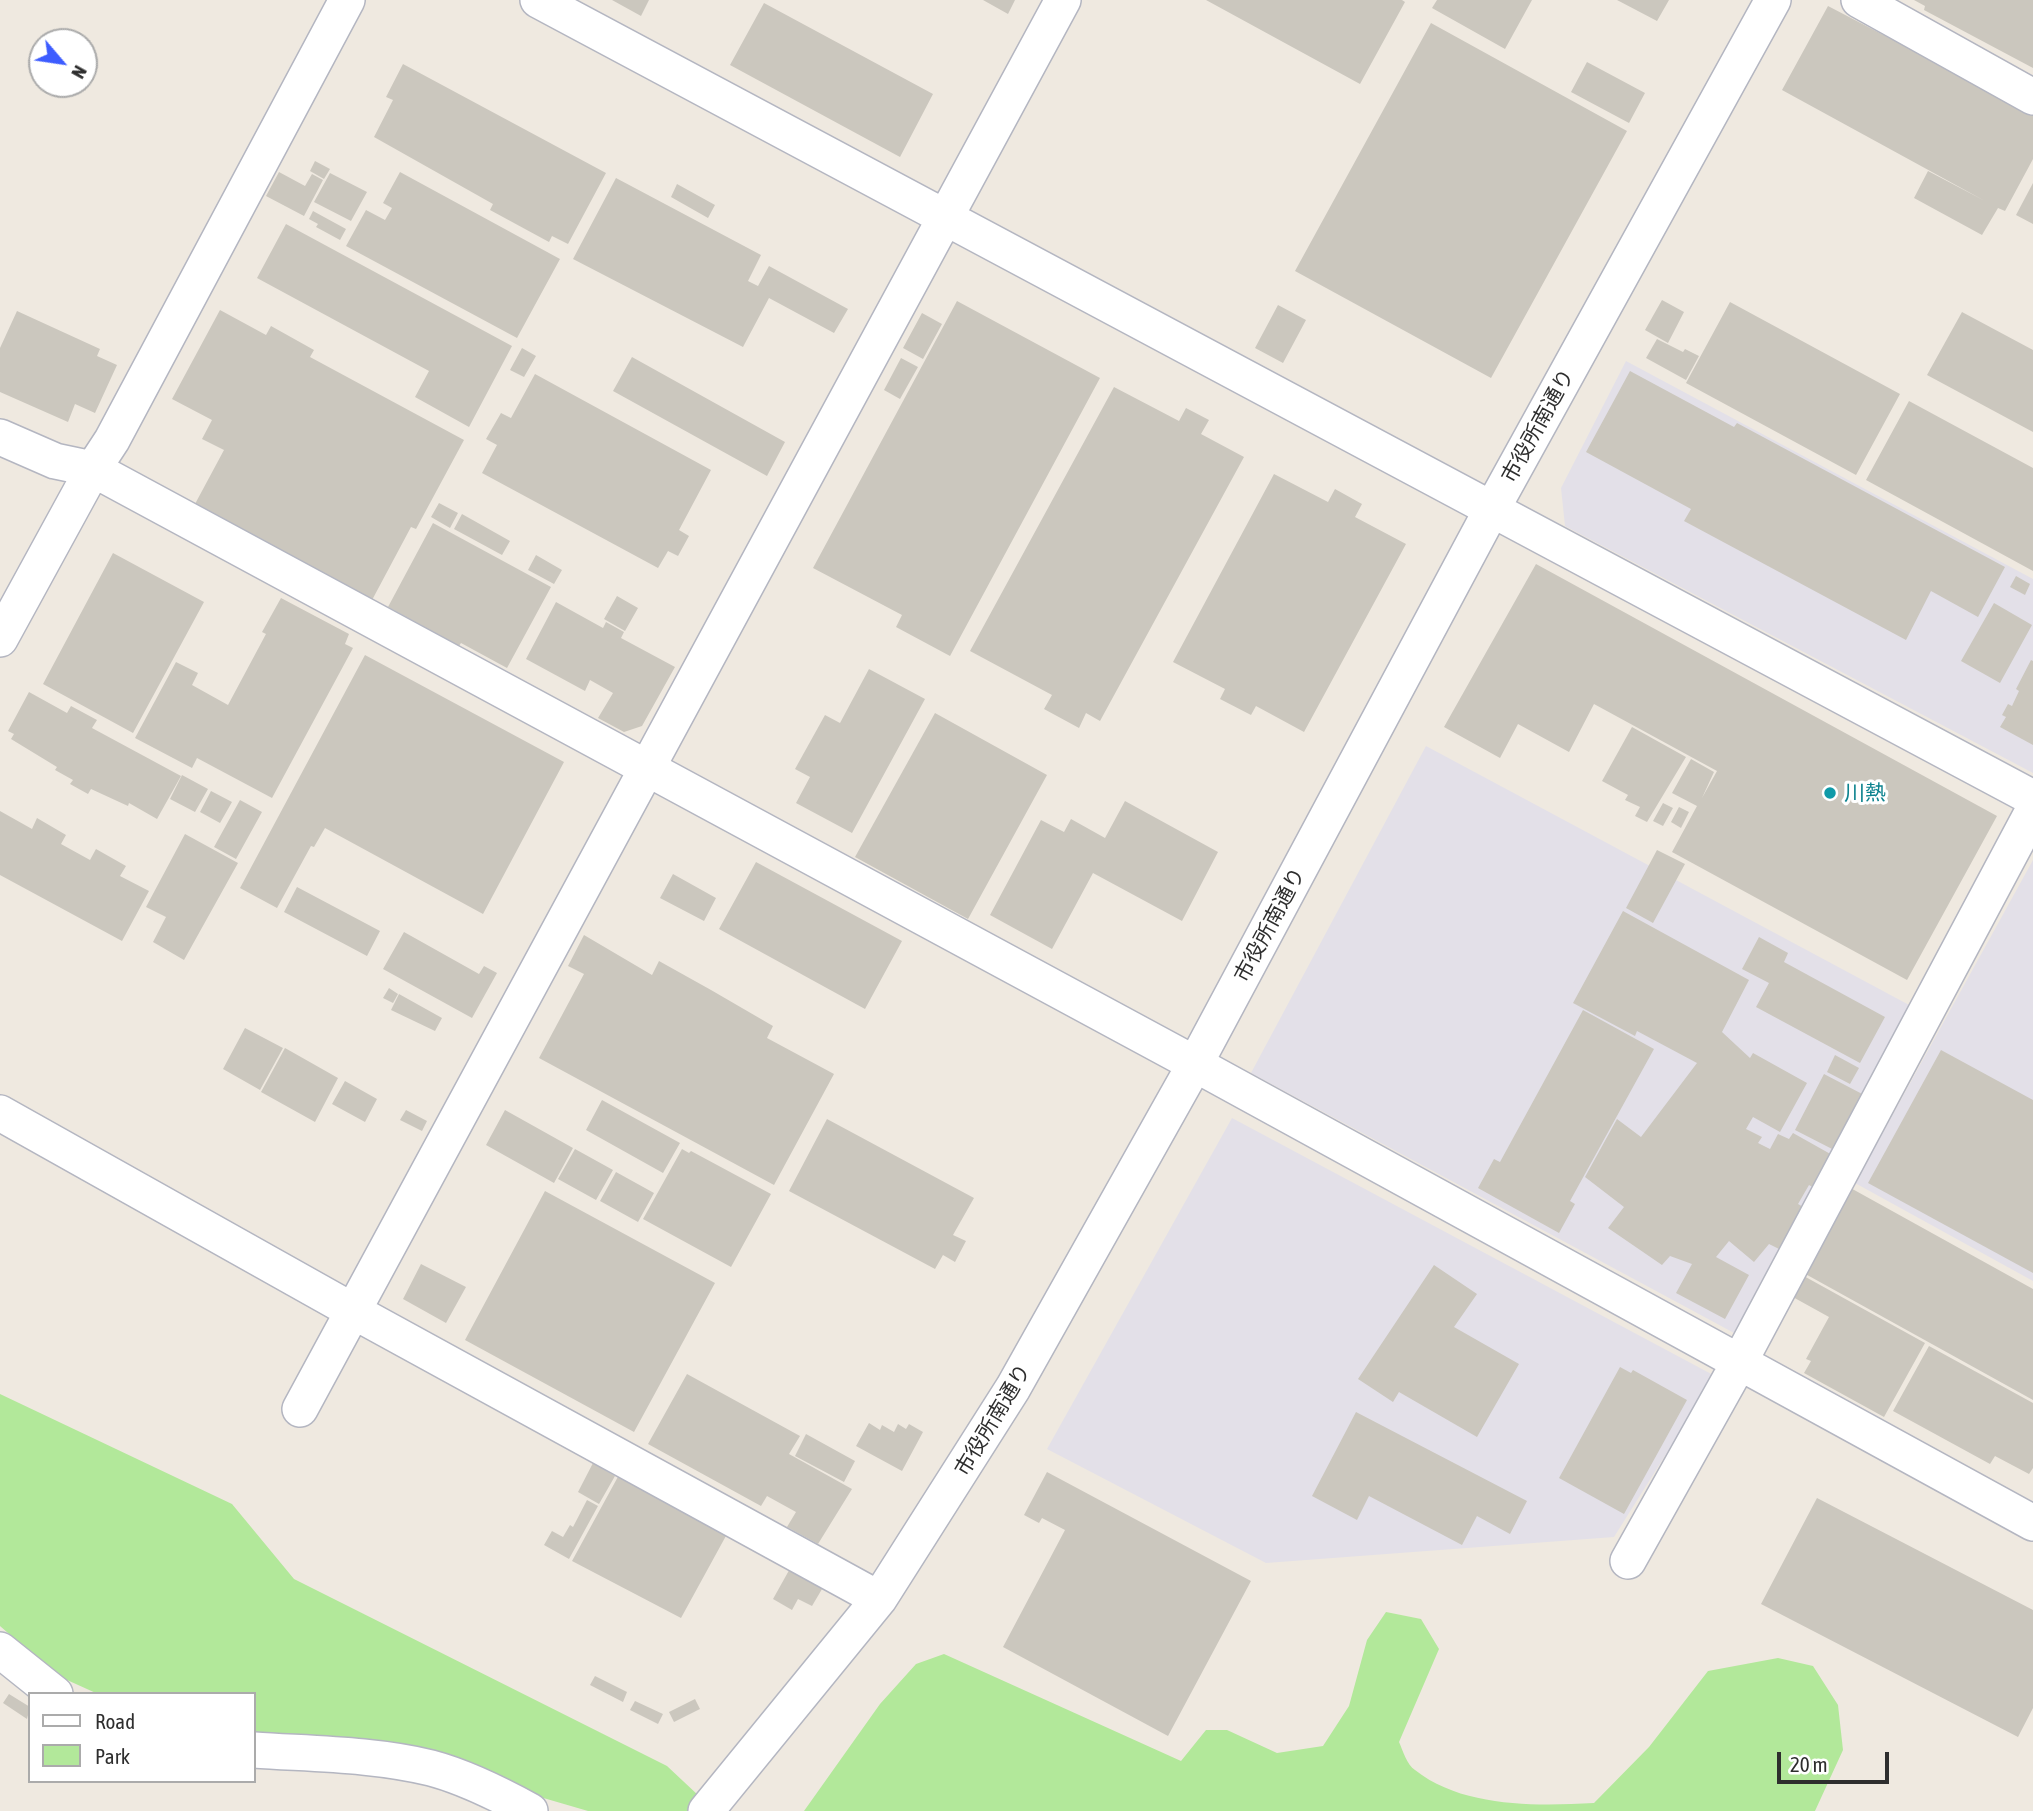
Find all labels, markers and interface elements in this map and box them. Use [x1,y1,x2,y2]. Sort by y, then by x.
north arrow [28,28,98,98]
text: N [67,62,92,82]
street label: 市役所南通り [1496,365,1580,487]
place label: 川熱 [1844,780,1886,806]
marker: 川熱 [1822,785,1838,801]
street label: 市役所南通り [1229,863,1311,987]
street label: 市役所南通り [950,1360,1036,1480]
legend [28,1692,256,1783]
text: Road [95,1709,135,1733]
scale bar [1781,1738,1893,1782]
text: Park [95,1744,130,1768]
text: 20 m [1790,1752,1828,1776]

